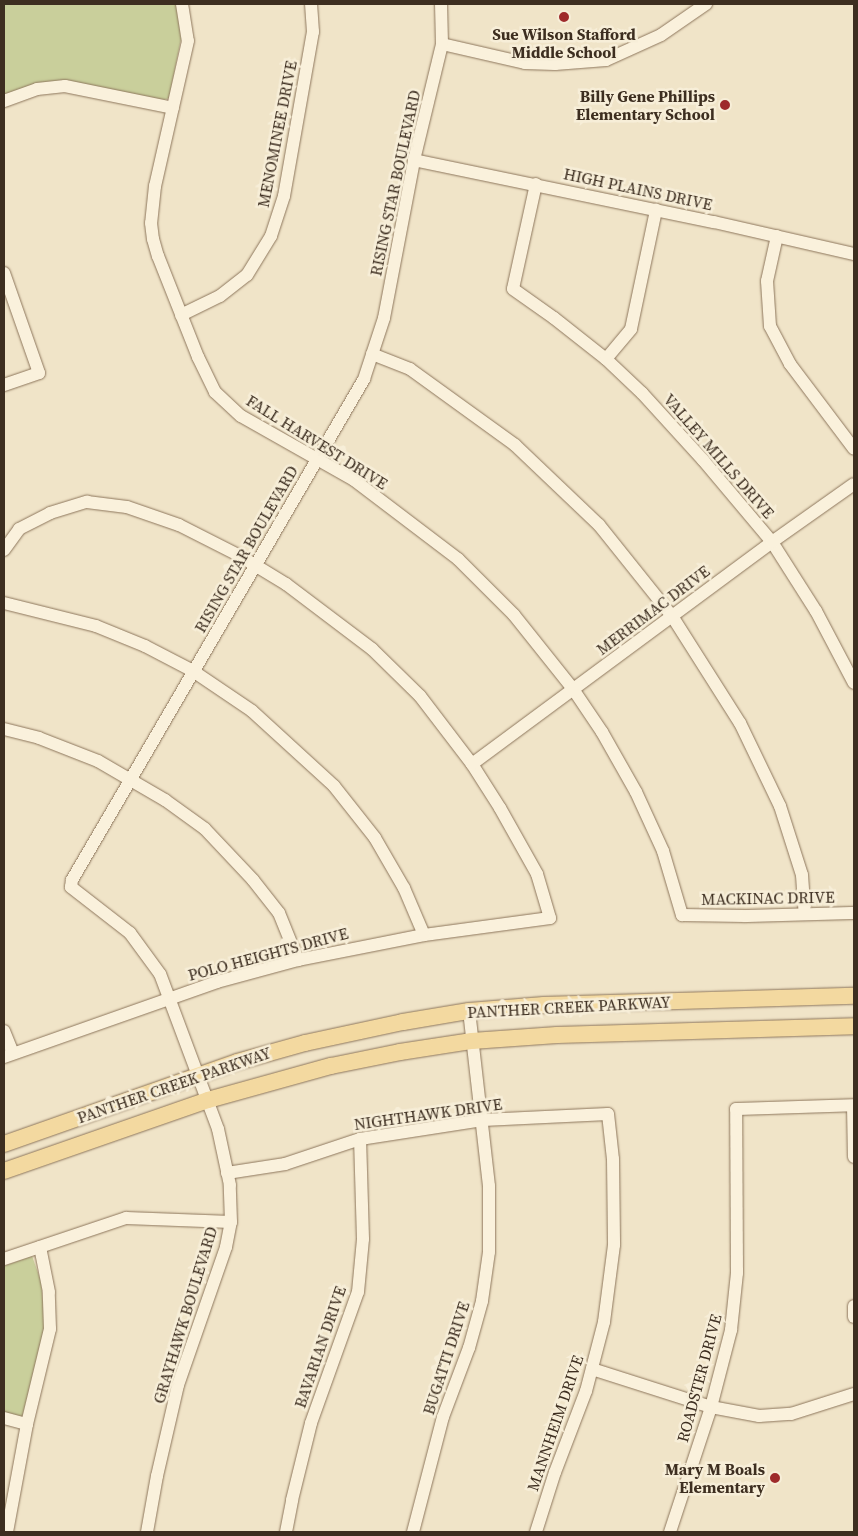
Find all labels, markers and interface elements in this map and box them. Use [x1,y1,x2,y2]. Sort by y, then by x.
marker: Sue Wilson Stafford Middle School [558,11,570,23]
place label: Sue Wilson Stafford Middle School [492,24,636,62]
street label: MENOMINEE DRIVE [253,59,301,209]
place label: Billy Gene Phillips Elementary School [576,86,715,124]
street label: RISING STAR BOULEVARD [366,88,424,278]
marker: Billy Gene Phillips Elementary School [719,99,731,111]
street label: HIGH PLAINS DRIVE [562,164,714,214]
street label: VALLEY MILLS DRIVE [659,390,779,522]
street label: FALL HARVEST DRIVE [243,391,391,493]
street label: RISING STAR BOULEVARD [190,462,302,636]
street label: MERRIMAC DRIVE [593,561,713,659]
street label: MACKINAC DRIVE [701,887,835,909]
street label: POLO HEIGHTS DRIVE [186,923,350,985]
street label: PANTHER CREEK PARKWAY [467,992,671,1022]
street label: PANTHER CREEK PARKWAY [75,1043,273,1127]
street label: NIGHTHAWK DRIVE [353,1094,503,1134]
street label: GRAYHAWK BOULEVARD [149,1224,221,1406]
street label: BAVARIAN DRIVE [290,1284,350,1410]
street label: BUGATTI DRIVE [419,1299,473,1417]
street label: ROADSTER DRIVE [673,1312,725,1444]
street label: MANNHEIM DRIVE [523,1353,587,1493]
place label: Mary M Boals Elementary [665,1459,765,1497]
marker: Mary M Boals Elementary [769,1472,781,1484]

